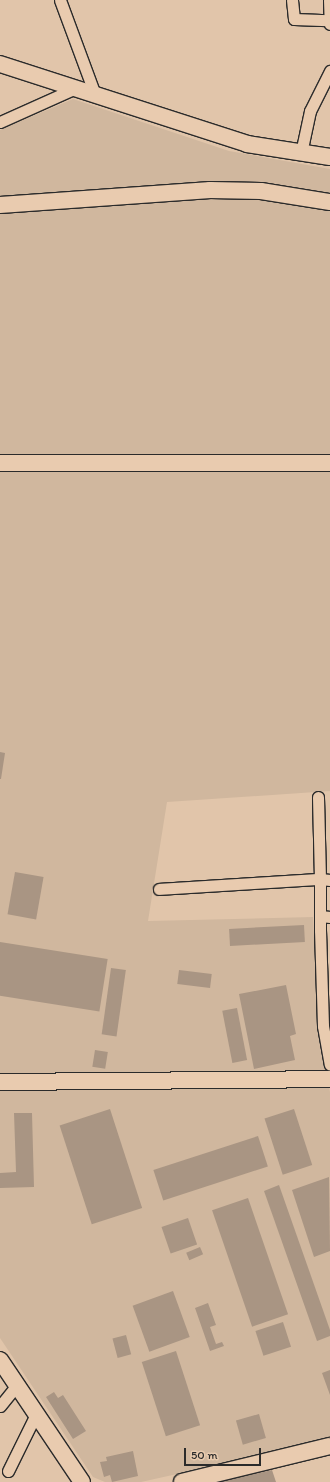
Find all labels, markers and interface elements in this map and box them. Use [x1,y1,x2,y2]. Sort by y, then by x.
scale bar [186,1440,263,1466]
text: 50 m [191,1448,217,1462]

